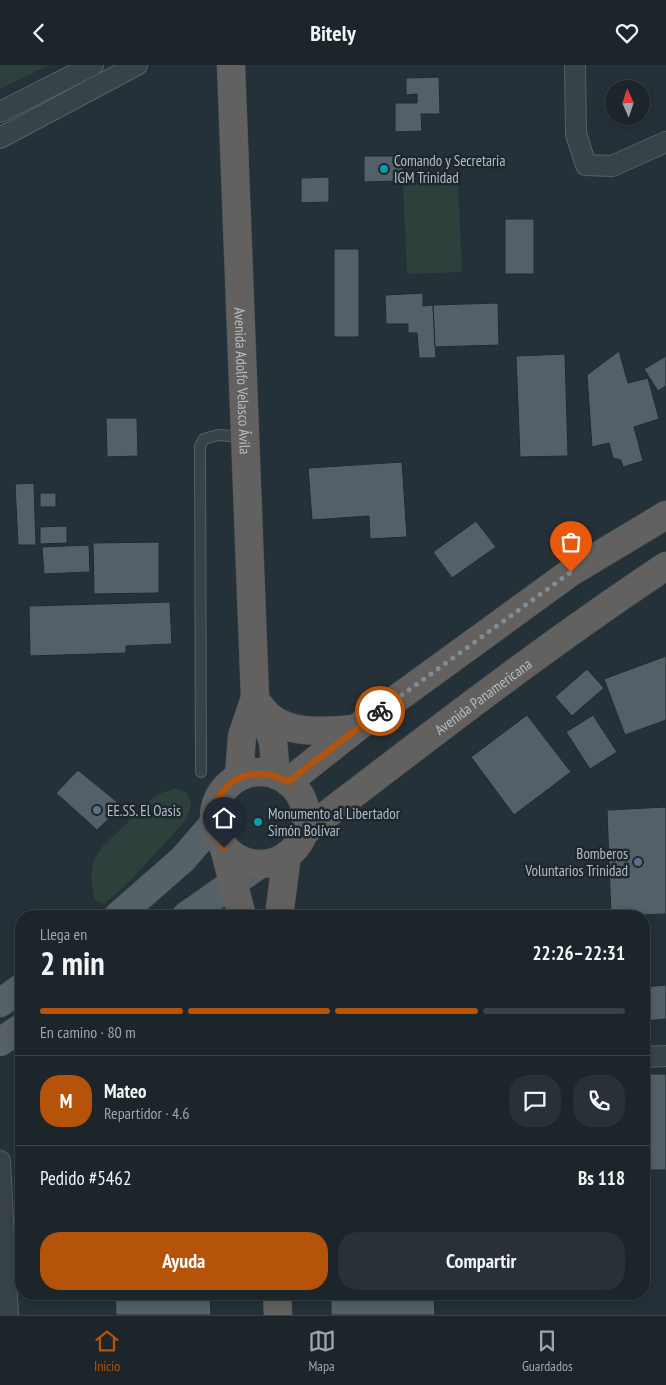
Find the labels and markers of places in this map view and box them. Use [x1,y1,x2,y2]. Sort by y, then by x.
place label: Comando y Secretaria IGM Trinidad [394,151,505,187]
marker: Comando y Secretaria IGM Trinidad [378,163,390,175]
pin [550,521,592,572]
pin [203,797,245,848]
place label: EE.SS. El Oasis [107,801,181,820]
marker: EE.SS. El Oasis [91,804,103,816]
place label: Monumento al Libertador Simón Bolívar [268,804,401,840]
marker: Monumento al Libertador Simón Bolívar [252,816,264,828]
place label: Bomberos Voluntarios Trinidad [524,844,628,880]
marker: Bomberos Voluntarios Trinidad [632,856,644,868]

